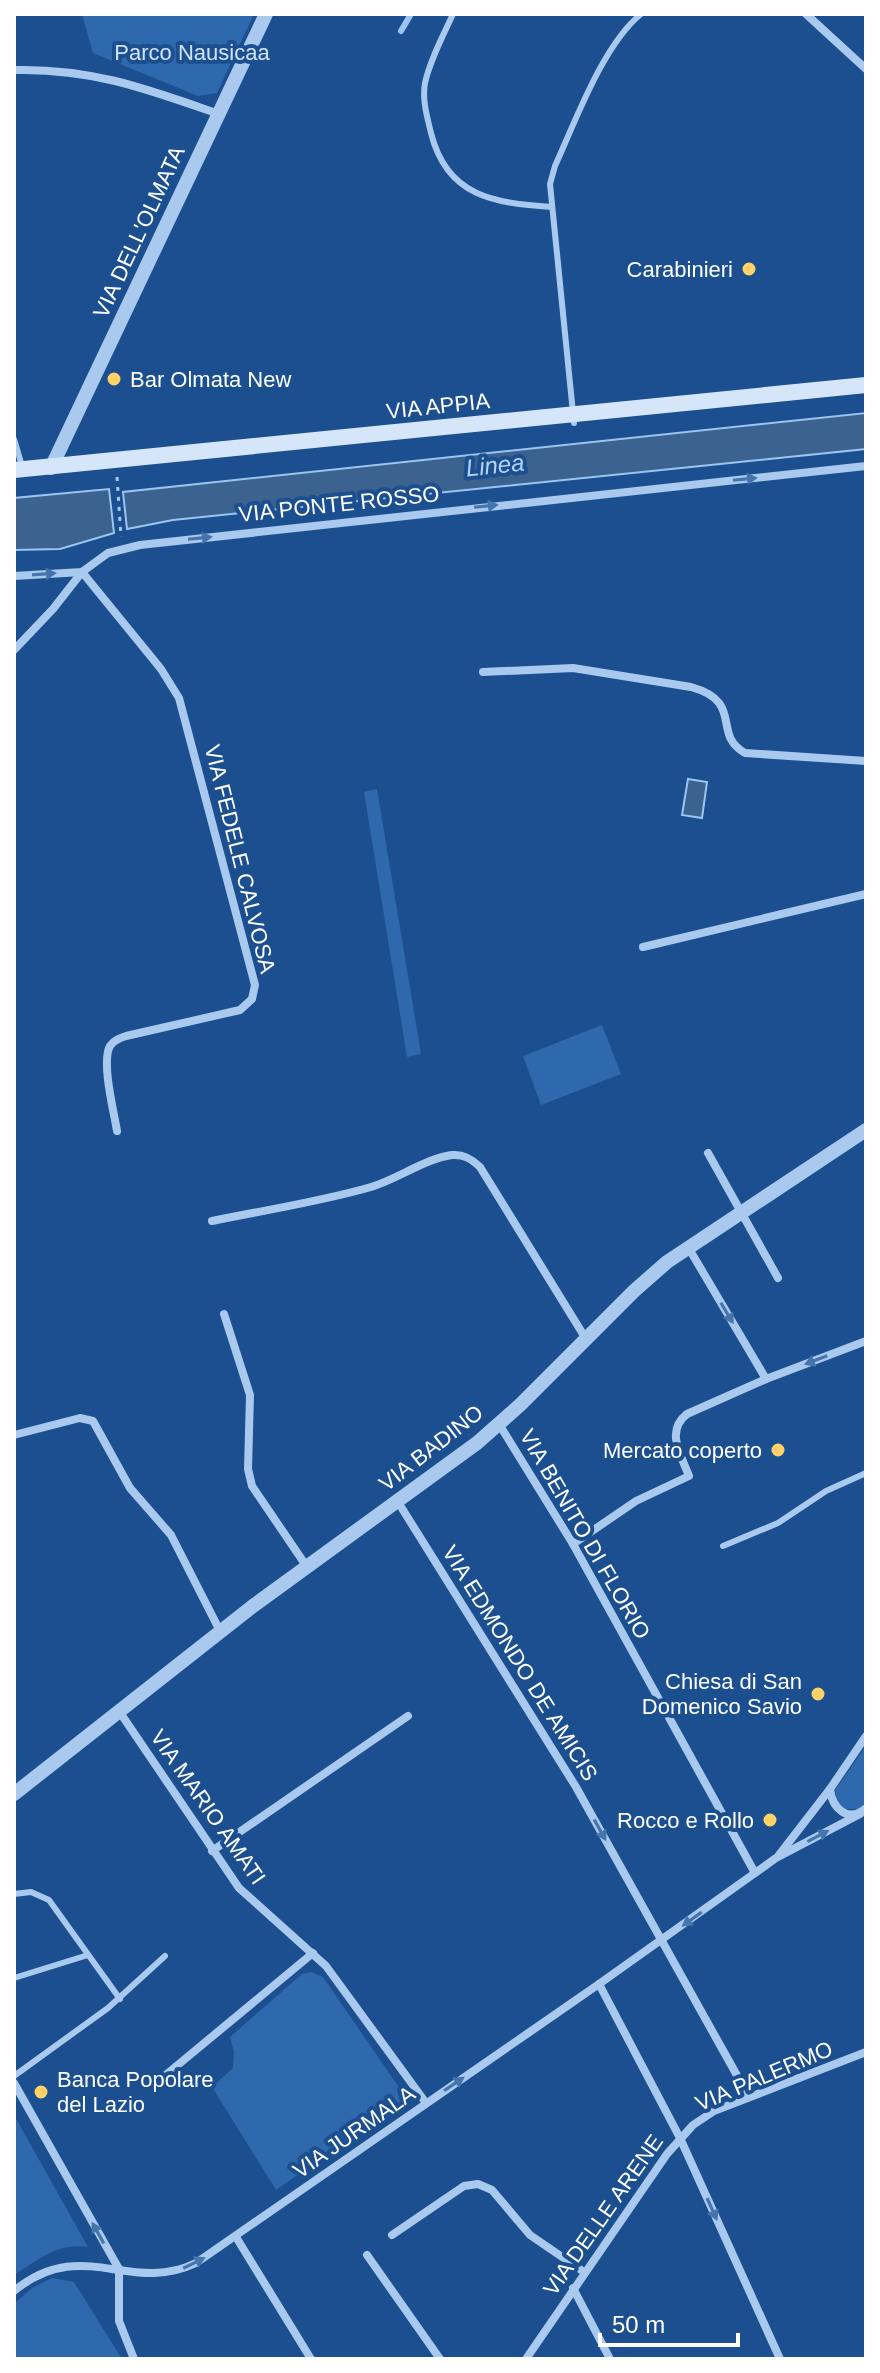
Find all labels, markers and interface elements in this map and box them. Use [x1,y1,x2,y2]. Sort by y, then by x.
park label: Parco Nausicaa [114,40,270,65]
street label: VIA DELL'OLMATA [88,142,190,322]
place label: Carabinieri [627,257,733,282]
marker: Carabinieri [740,260,758,278]
place label: Bar Olmata New [130,367,291,392]
marker: Bar Olmata New [105,370,123,388]
street label: VIA APPIA [385,388,491,424]
water label: Linea [464,449,526,481]
one-way arrow [733,472,758,485]
street label: VIA PONTE ROSSO [237,481,441,527]
one-way arrow [474,500,499,513]
one-way arrow [188,532,213,545]
one-way arrow [32,568,57,581]
street label: VIA FEDELE CALVOSA [200,742,281,976]
one-way arrow [720,1302,734,1324]
one-way arrow [804,1354,828,1367]
street label: VIA BADINO [374,1400,488,1496]
street label: VIA BENITO DI FLORIO [515,1425,655,1643]
place label: Mercato coperto [603,1438,762,1463]
marker: Mercato coperto [769,1441,787,1459]
street label: VIA EDMONDO DE AMICIS [437,1541,603,1785]
place label: Chiesa di San Domenico Savio [642,1669,802,1719]
marker: Chiesa di San Domenico Savio [809,1685,827,1703]
street label: VIA MARIO AMATI [145,1725,271,1889]
place label: Rocco e Rollo [617,1808,754,1833]
marker: Rocco e Rollo [761,1811,779,1829]
one-way arrow [593,1819,607,1842]
one-way arrow [807,1830,829,1844]
one-way arrow [681,1911,703,1927]
street label: VIA PALERMO [692,2036,836,2116]
place label: Banca Popolare del Lazio [57,2067,214,2117]
one-way arrow [443,2077,464,2092]
street label: VIA JURMALA [288,2081,420,2183]
marker: Banca Popolare del Lazio [32,2083,50,2101]
street label: VIA DELLE ARENE [538,2130,668,2300]
one-way arrow [706,2198,719,2221]
one-way arrow [92,2222,105,2245]
one-way arrow [183,2256,206,2270]
scale bar [600,2297,738,2347]
text: 50 m [612,2311,665,2338]

